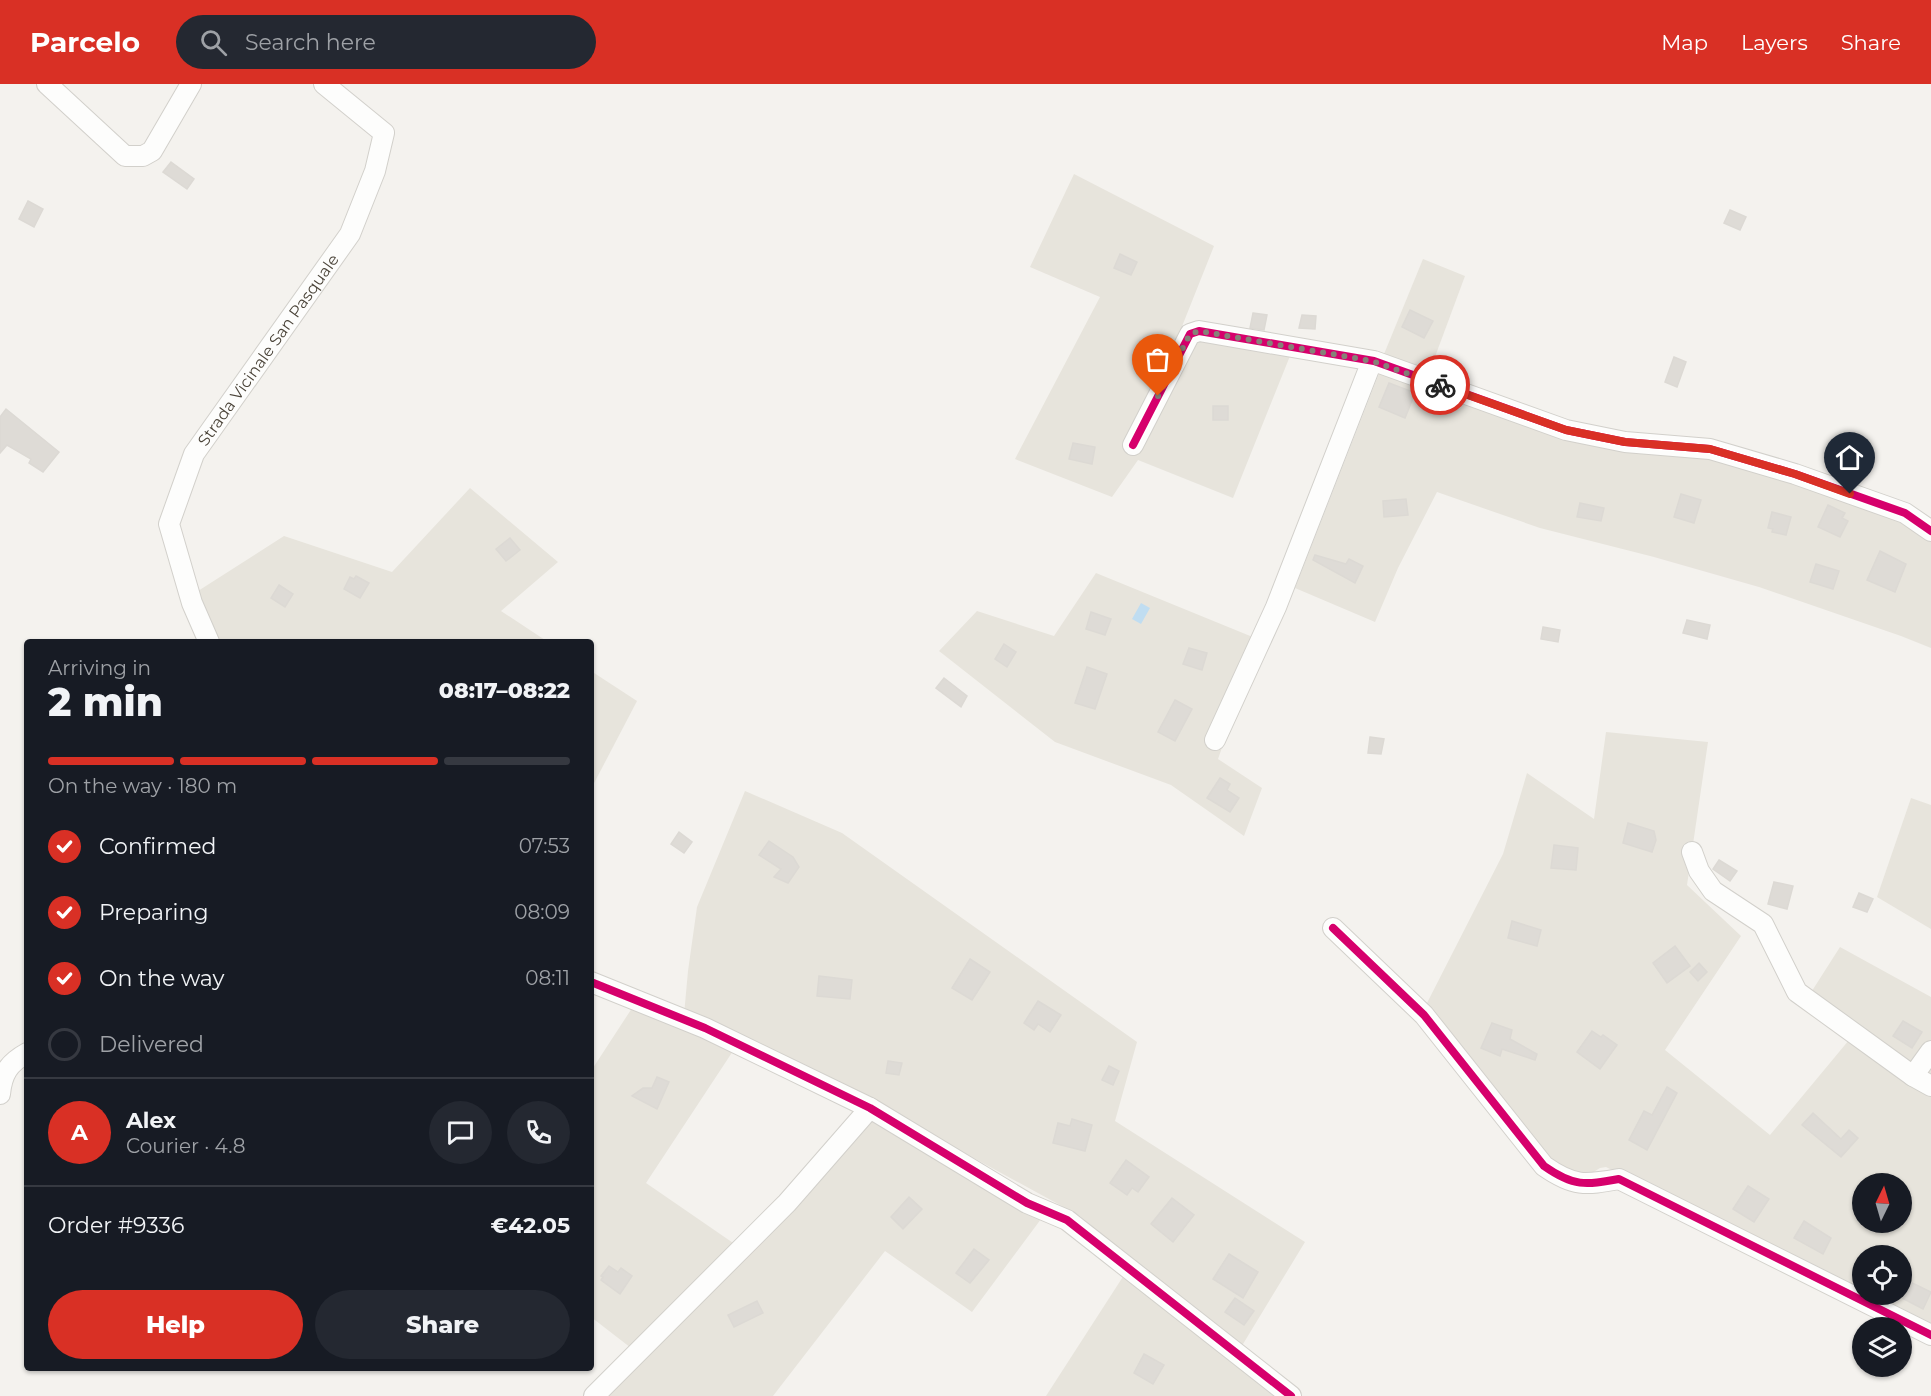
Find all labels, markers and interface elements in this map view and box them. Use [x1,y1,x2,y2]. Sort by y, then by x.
search box [176,15,596,69]
text: Parcelo [30,25,140,59]
icon: search [197,26,230,59]
text: Search here [245,29,376,56]
text: Map [1661,30,1708,55]
text: Layers [1741,30,1808,55]
text: Share [1841,30,1901,55]
street label: Strada Vicinale San Pasquale [194,250,343,450]
pin [1132,334,1183,396]
icon: bag [1141,343,1174,376]
courier [1410,355,1470,415]
icon: bike [1424,369,1457,402]
pin [1824,432,1875,494]
icon: home [1833,441,1866,474]
text: Arriving in [48,656,151,680]
text: 08:17–08:22 [439,677,570,704]
text: 2 min [48,678,163,726]
text: On the way · 180 m [48,774,237,798]
icon: check [48,830,81,863]
text: Confirmed [99,833,216,860]
text: 07:53 [519,834,570,858]
icon: check [48,896,81,929]
text: Preparing [99,899,208,926]
text: 08:09 [514,900,570,924]
icon: check [48,962,81,995]
text: On the way [99,965,224,992]
text: 08:11 [525,966,570,990]
text: Delivered [99,1031,204,1058]
button: chat [429,1101,492,1164]
button: phone [507,1101,570,1164]
text: Alex [126,1107,176,1134]
text: A [71,1119,88,1146]
text: Courier · 4.8 [126,1134,245,1158]
north arrow [1852,1173,1912,1233]
map controls [1852,1173,1912,1377]
text: Order #9336 [48,1212,184,1239]
text: €42.05 [491,1212,570,1239]
button: locate [1852,1245,1912,1305]
button: Help [48,1290,303,1359]
button: Share [315,1290,570,1359]
button: layers [1852,1317,1912,1377]

